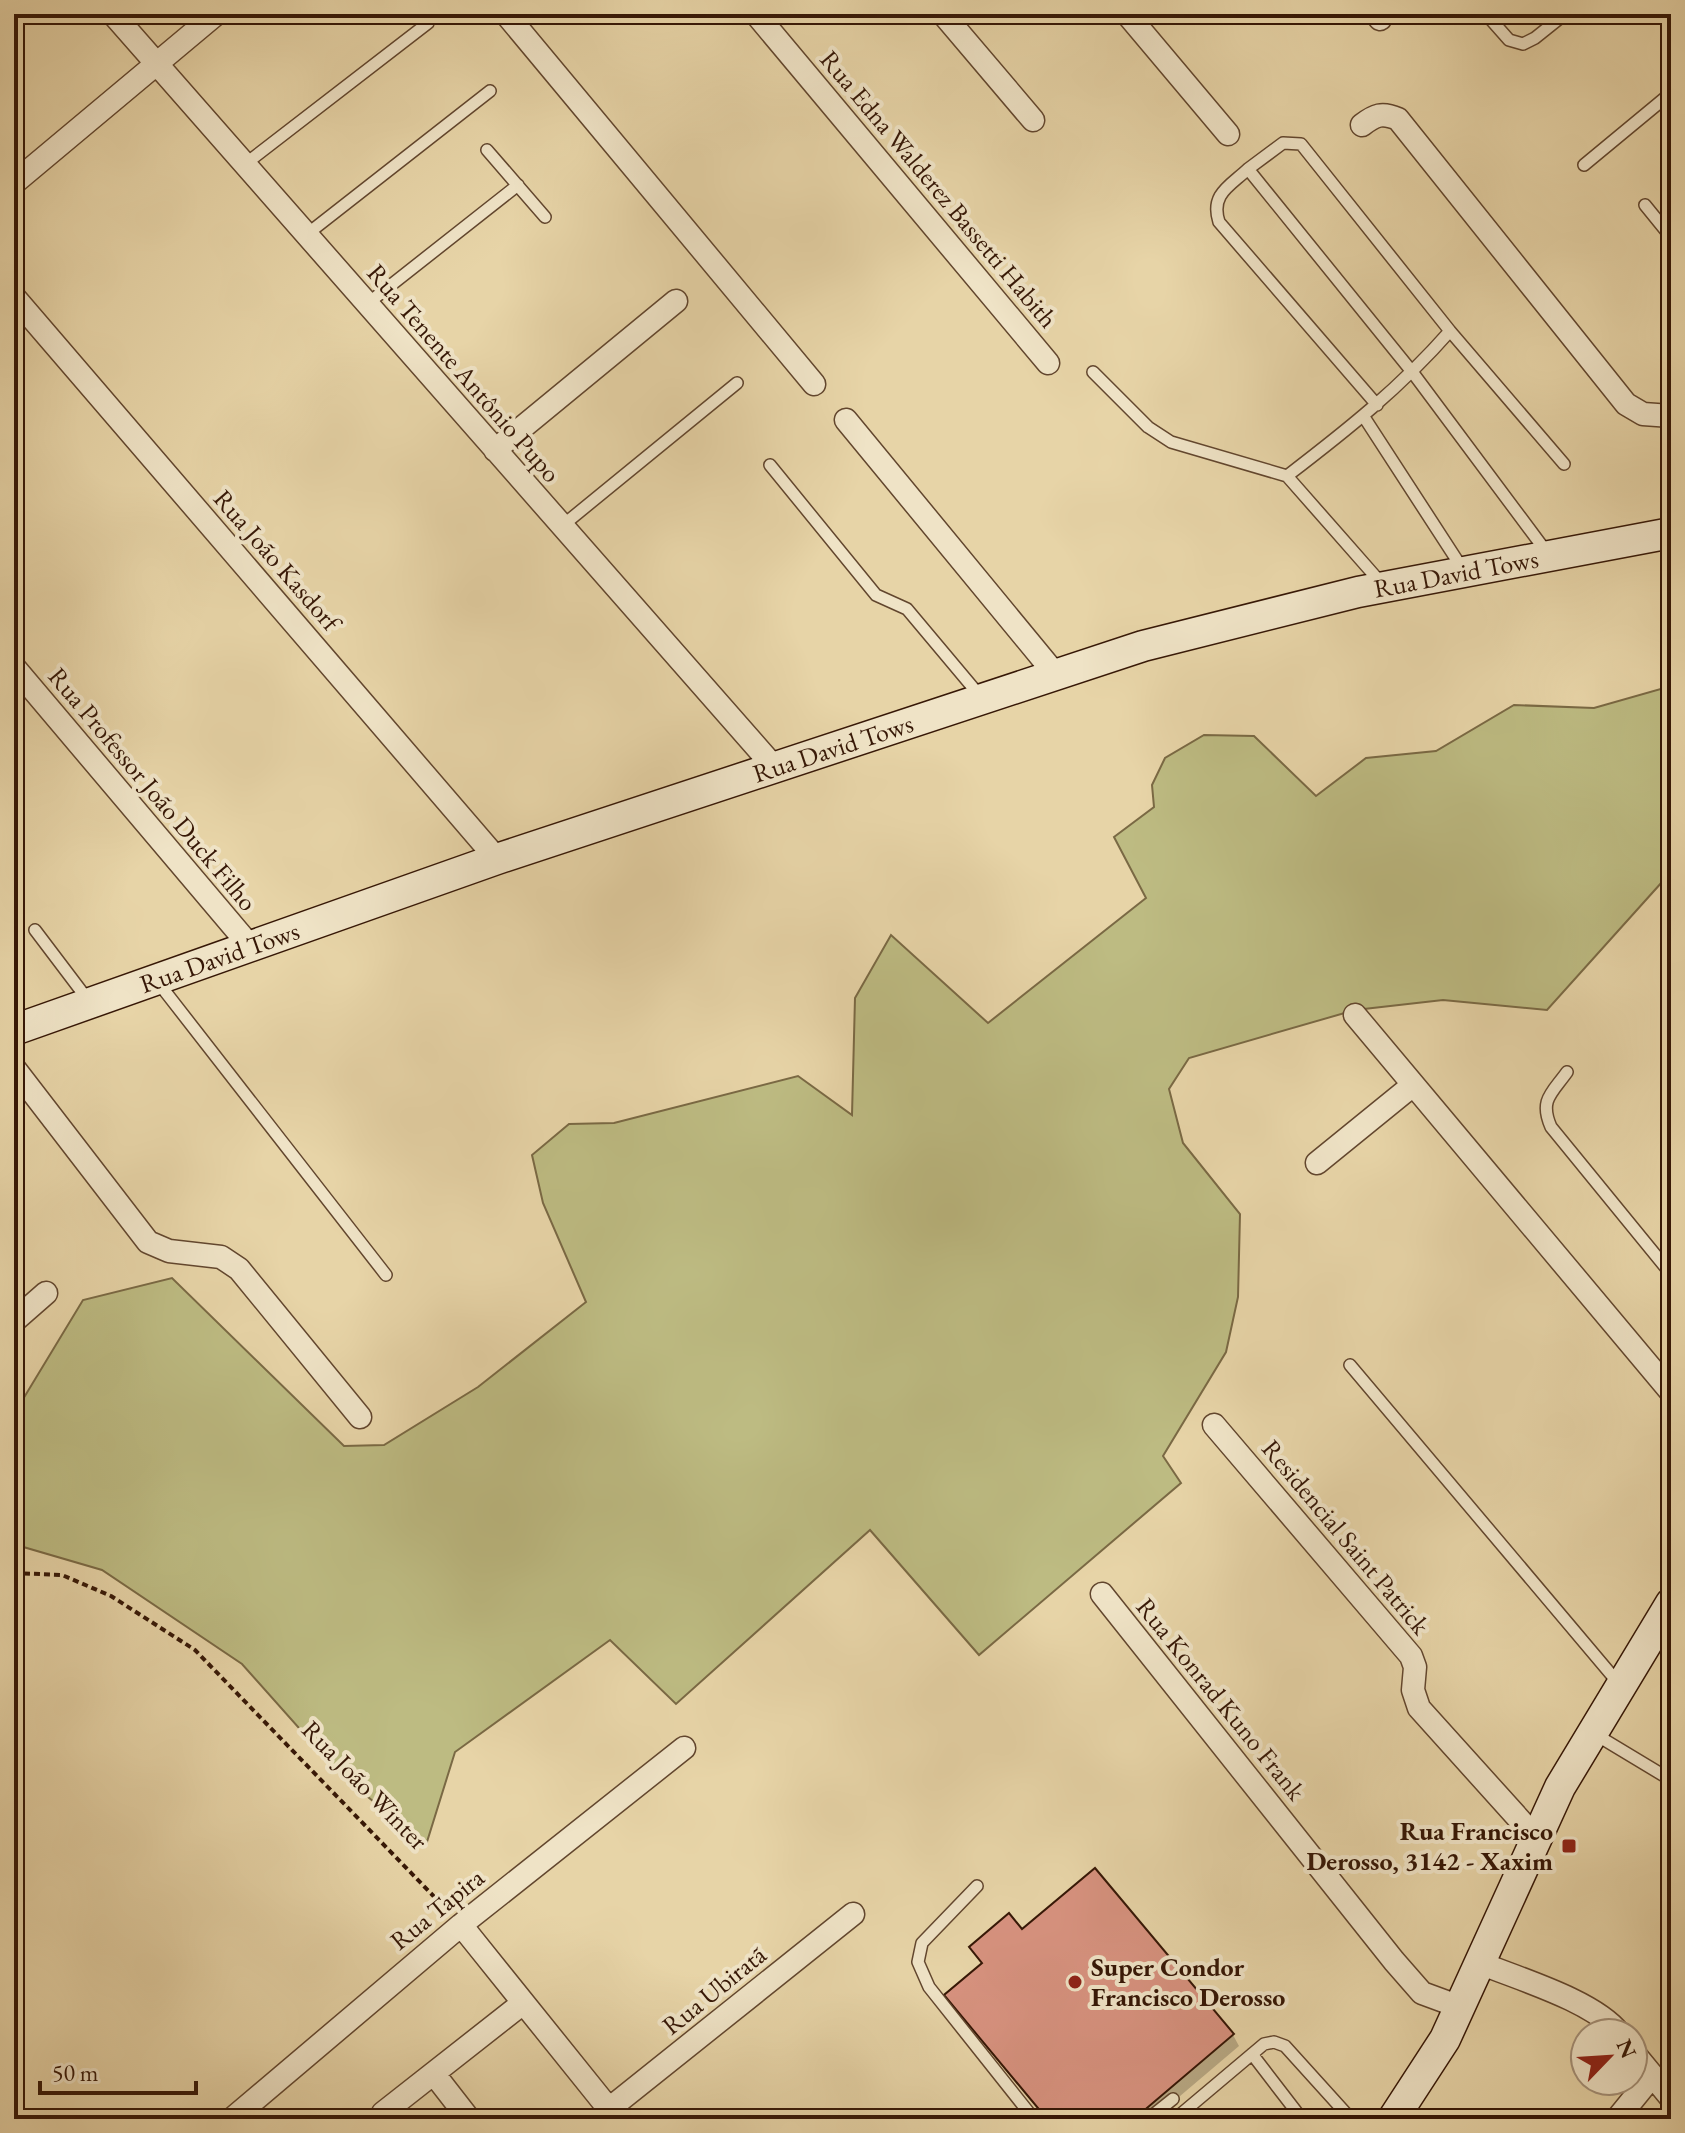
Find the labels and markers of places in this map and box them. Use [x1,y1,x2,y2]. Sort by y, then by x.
place label: Rua Francisco Derosso, 3142 - Xaxim [1306,1814,1553,1878]
marker: Rua Francisco Derosso, 3142 - Xaxim [1560,1837,1578,1855]
place label: Super Condor Francisco Derosso [1091,1950,1285,2014]
marker: Super Condor Francisco Derosso [1066,1973,1084,1991]

